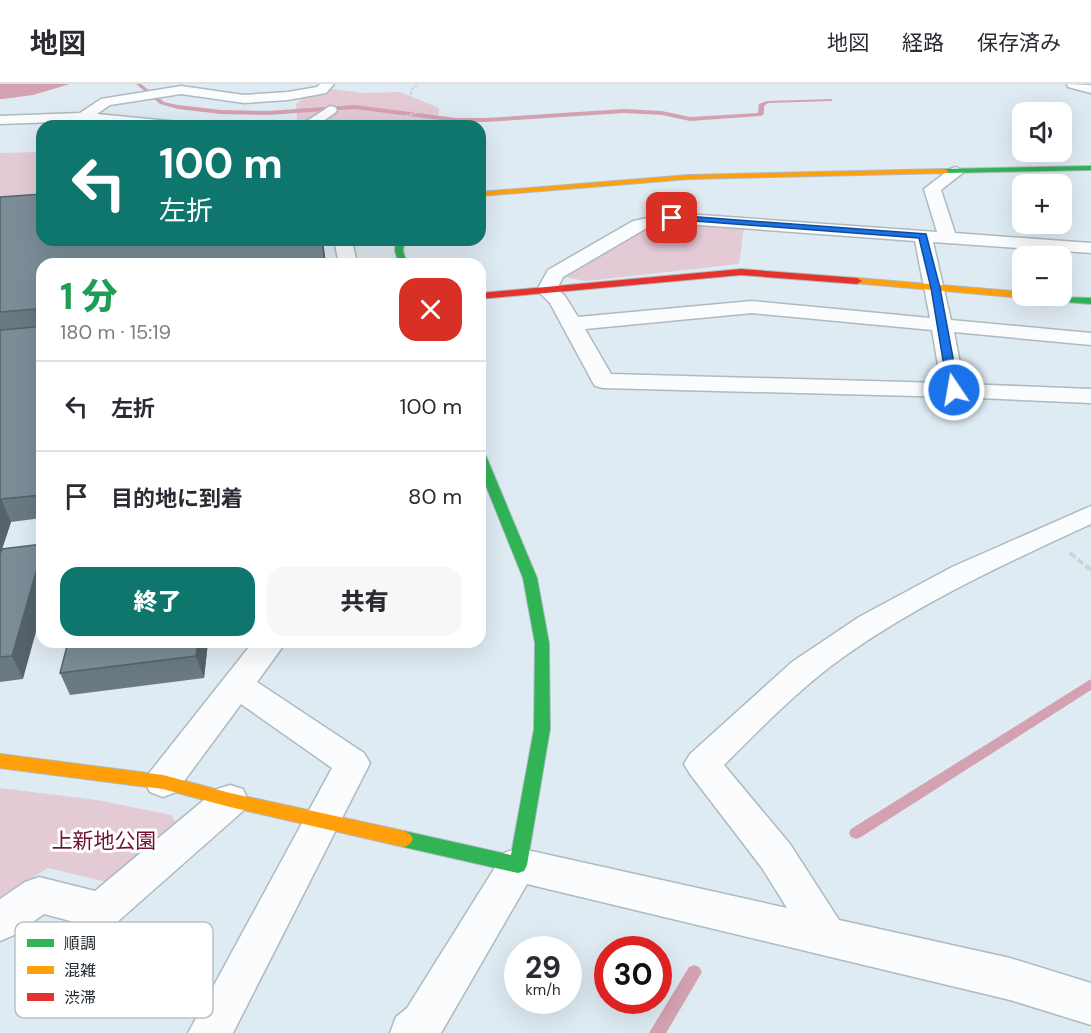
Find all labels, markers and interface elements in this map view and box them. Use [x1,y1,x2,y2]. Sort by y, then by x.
text: 地図 [30,25,86,62]
text: 地図 [827,29,869,57]
text: 経路 [902,29,944,57]
text: 保存済み [977,29,1061,57]
map controls [1012,102,1072,306]
button: sound [1012,102,1072,162]
text: 100 m [159,136,283,191]
icon: left [60,144,138,222]
button: + [1012,174,1072,234]
pin [646,192,697,243]
text: 左折 [159,193,213,228]
icon: arrive [655,201,688,234]
button: − [1012,246,1072,306]
text: 1 分 [60,273,118,320]
button: close [399,278,462,341]
text: 180 m · 15:19 [60,319,171,345]
position arrow [922,358,986,422]
icon: left [60,390,93,423]
text: 100 m [400,392,462,421]
text: 左折 [111,394,155,423]
icon: arrive [60,480,93,513]
text: 80 m [408,482,462,511]
text: 目的地に到着 [111,484,243,513]
button: 終了 [60,567,255,636]
button: 共有 [267,567,462,636]
park label: 上新地公園 [52,827,157,855]
legend [15,922,213,1018]
text: 順調 [64,933,96,954]
speed limit sign: 30 [594,936,672,1014]
text: 29 [525,948,561,987]
text: 混雑 [64,960,96,981]
text: km/h [525,980,561,1000]
text: 渋滞 [64,987,96,1008]

